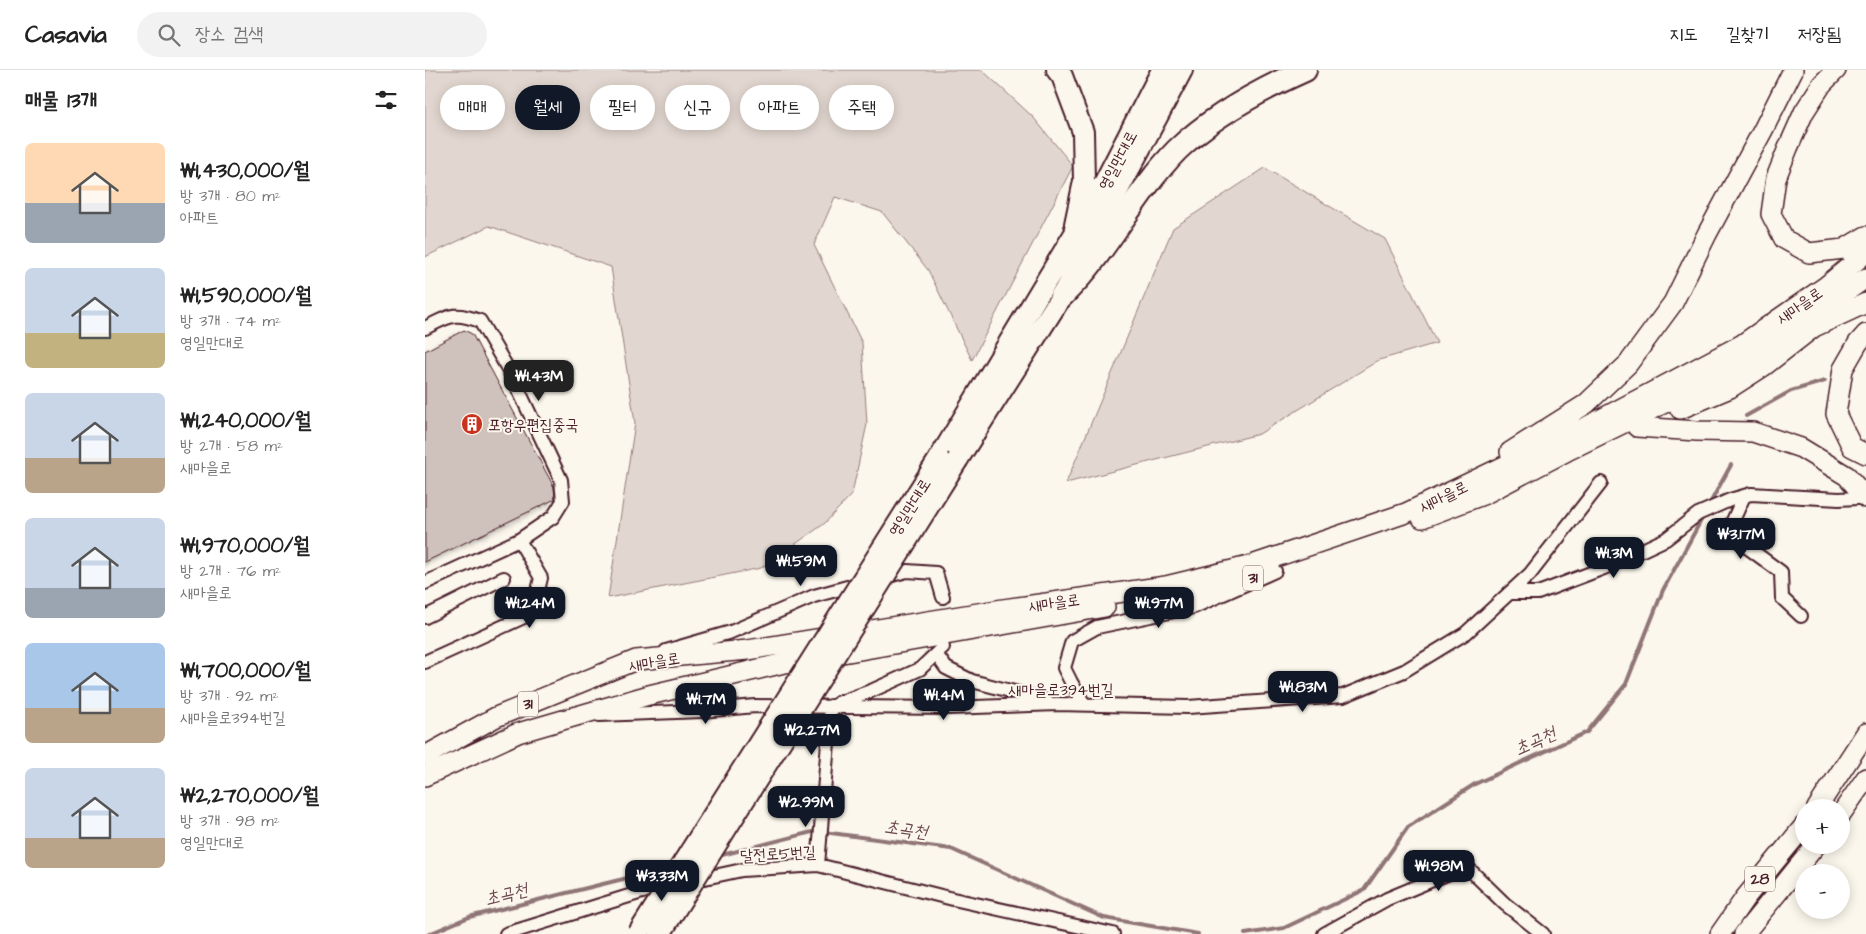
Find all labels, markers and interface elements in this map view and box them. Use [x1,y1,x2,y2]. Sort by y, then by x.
search box [137,12,487,57]
text: Casavia [25,18,107,52]
icon: search [155,21,183,49]
text: 장소 검색 [195,21,264,48]
text: 지도 [1669,22,1698,47]
text: 길찾기 [1726,22,1770,47]
text: 저장됨 [1798,22,1841,47]
chip: 매매 [440,85,505,130]
chip: 월세 [515,85,580,130]
chip: 필터 [590,85,655,130]
chip: 신규 [665,85,730,130]
chip: 아파트 [740,85,819,130]
chip: 주택 [829,85,894,130]
text: 매물 13개 [25,86,97,115]
icon: filters [372,86,400,114]
street label: 영일만대로 [1093,127,1143,194]
text: ₩1,430,000/월 [180,156,310,185]
icon: home [65,163,125,223]
text: 방 3개 · 80 m² [180,185,281,207]
text: 아파트 [180,207,219,229]
text: ₩1,590,000/월 [180,281,312,310]
street label: 새마을로 [1772,282,1827,330]
icon: home [65,288,125,348]
text: 방 3개 · 74 m² [180,310,281,332]
text: 영일만대로 [180,332,244,354]
pin: ₩1.43M [498,360,580,402]
text: ₩1.43M [515,365,563,387]
text: ₩1,240,000/월 [180,406,312,435]
building icon: 포항우편집중국 [460,412,484,436]
icon: home [65,413,125,473]
place label: 포항우편집중국 [488,414,578,436]
text: 방 2개 · 58 m² [180,435,283,457]
text: 새마을로 [180,457,232,479]
street label: 영일만대로 [883,474,936,541]
street label: 새마을로 [1415,476,1471,518]
pin: ₩3.17M [1700,518,1782,560]
text: ₩3.17M [1717,523,1765,545]
text: ₩1,970,000/월 [180,531,310,560]
pin: ₩1.3M [1579,536,1649,579]
icon: home [65,538,125,598]
text: ₩1.3M [1595,542,1633,564]
pin: ₩1.59M [760,544,842,587]
text: ₩1.59M [776,550,826,572]
text: 방 2개 · 76 m² [180,560,281,582]
road number: 31 [1243,566,1263,590]
text: 새마을로 [180,582,232,604]
pin: ₩1.24M [489,586,571,629]
pin: ₩1.97M [1118,586,1200,629]
street label: 새마을로 [1027,589,1081,617]
text: ₩1.24M [505,592,555,614]
text: ₩1.97M [1135,592,1183,614]
street label: 새마을로 [627,647,681,677]
text: ₩1,700,000/월 [180,656,311,685]
icon: home [65,663,125,723]
pin: ₩1.83M [1262,670,1344,713]
text: ₩1.83M [1279,676,1327,698]
pin: ₩1.4M [909,678,979,721]
street label: 새마을로394번길 [1008,679,1114,701]
pin: ₩1.7M [671,682,741,725]
text: ₩1.4M [924,684,964,706]
text: 방 3개 · 92 m² [180,685,278,707]
text: ₩1.7M [686,688,726,710]
road number: 31 [518,692,538,716]
text: 새마을로394번길 [180,707,285,729]
pin: ₩2.27M [771,714,853,756]
text: ₩2.27M [784,719,840,741]
water label: 초곡천 [1510,720,1562,762]
text: ₩2,270,000/월 [180,781,320,810]
pin: ₩2.99M [765,786,847,828]
icon: home [65,788,125,848]
text: ₩2.99M [779,791,833,813]
map controls [1795,799,1850,919]
button: + [1795,799,1850,854]
text: 방 3개 · 98 m² [180,810,280,832]
water label: 초곡천 [883,814,931,845]
text: 영일만대로 [180,832,244,854]
street label: 달전로5번길 [740,841,817,867]
pin: ₩1.98M [1398,850,1480,892]
text: ₩1.98M [1415,855,1463,877]
pin: ₩3.33M [621,860,703,902]
button: − [1795,864,1850,919]
text: ₩3.33M [636,865,688,887]
road number: 28 [1745,866,1775,892]
water label: 초곡천 [482,877,532,912]

